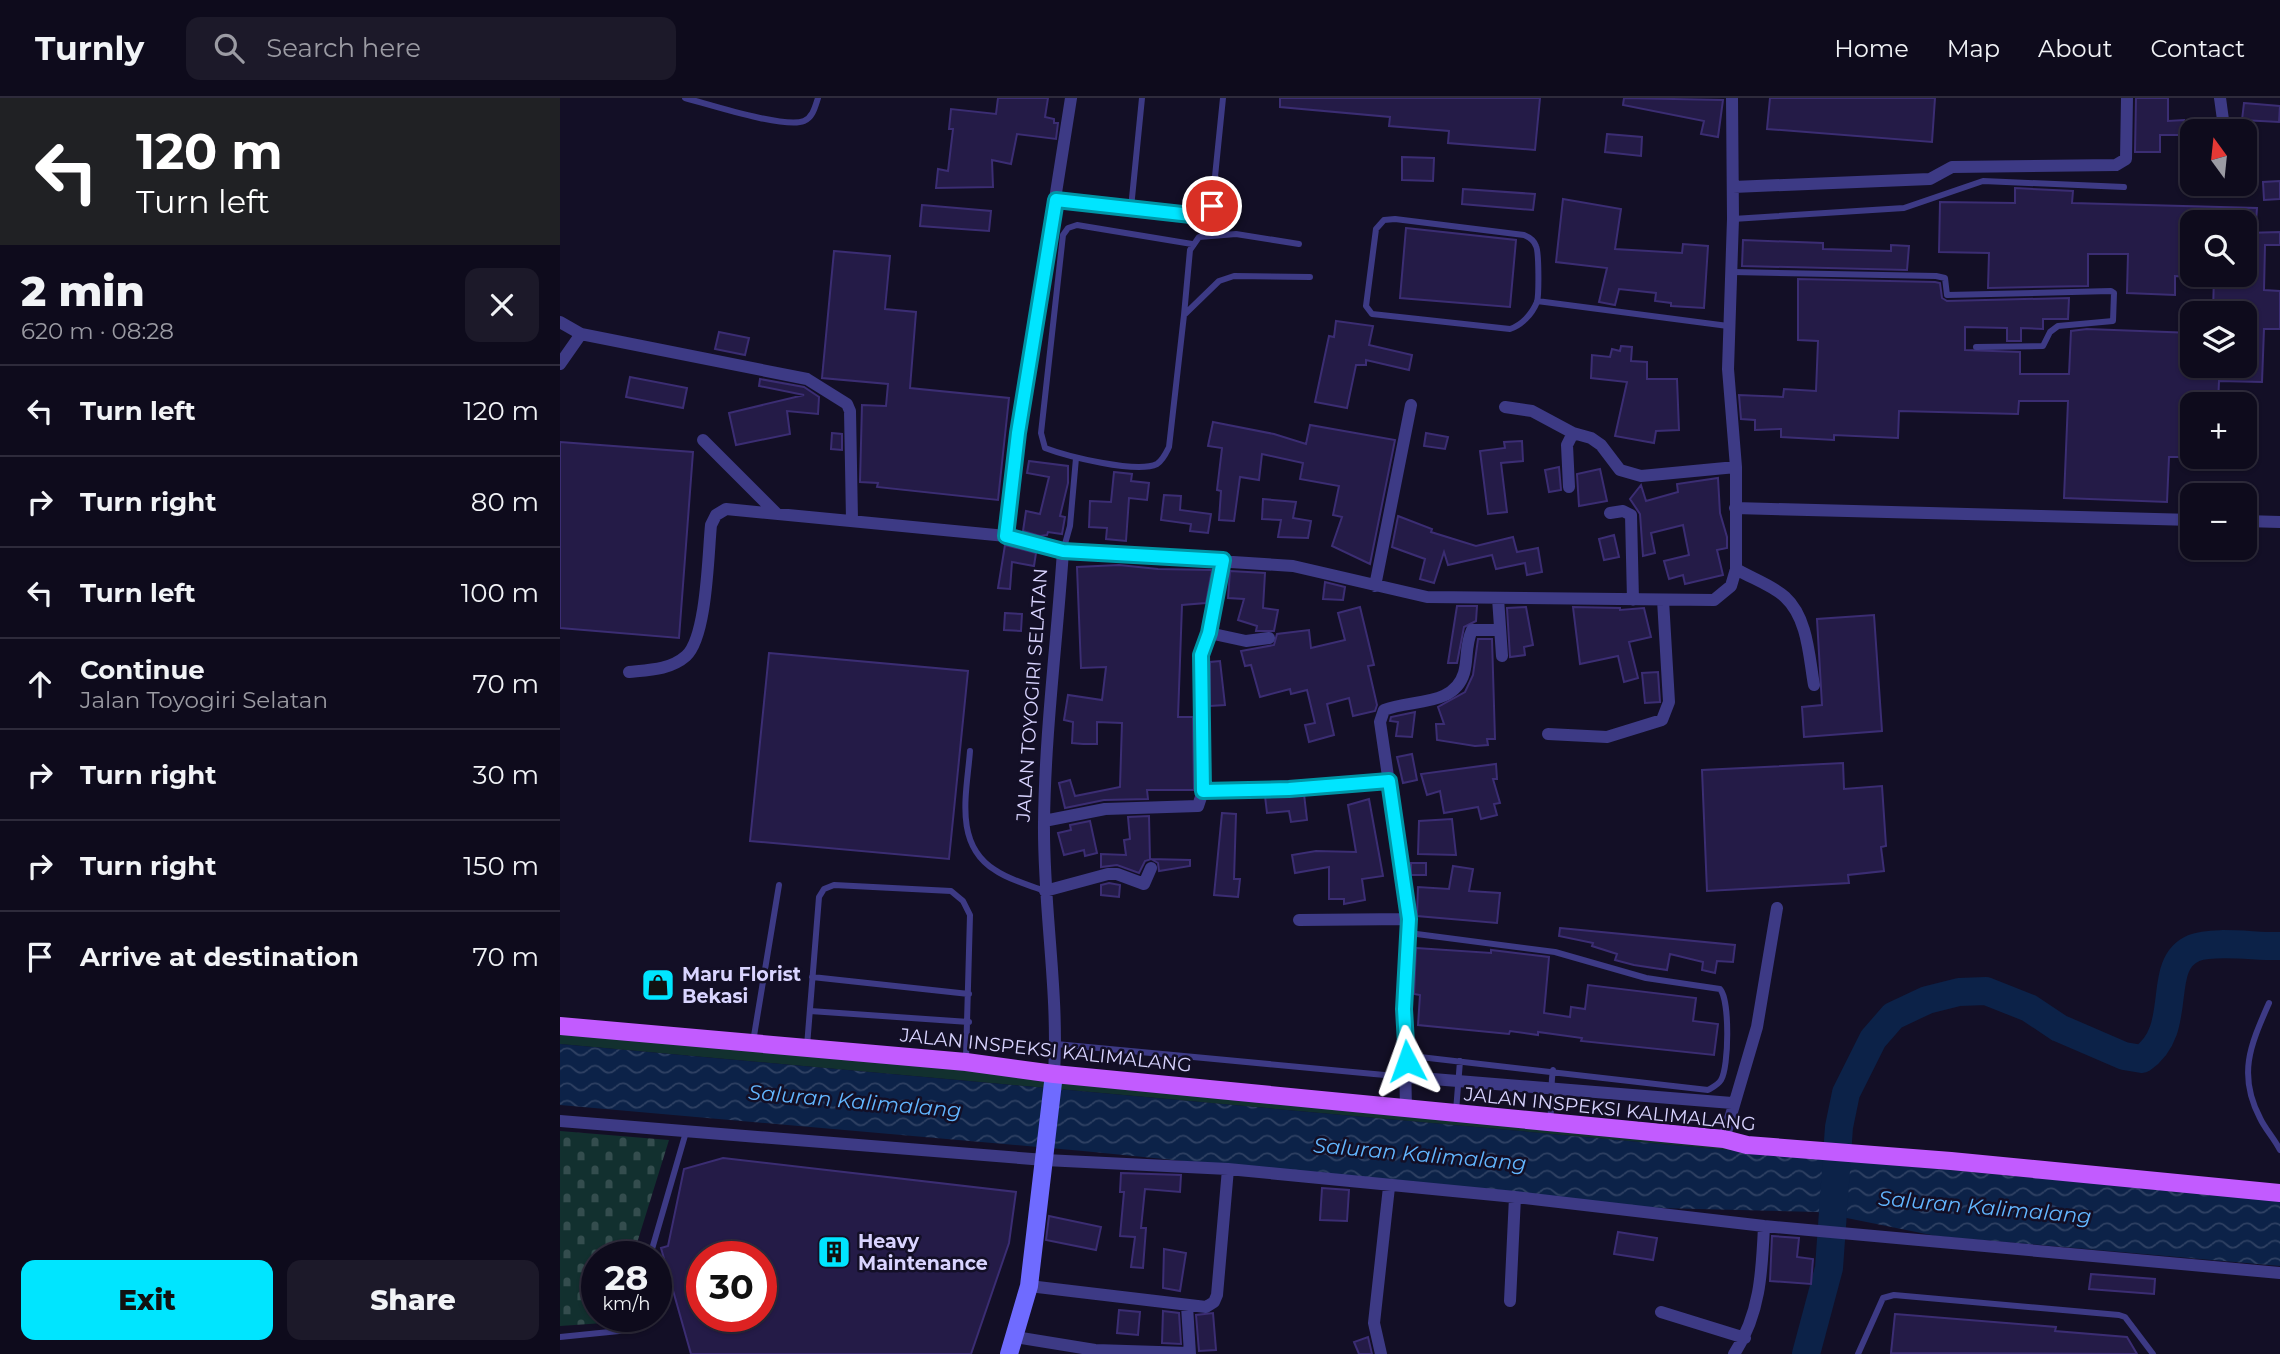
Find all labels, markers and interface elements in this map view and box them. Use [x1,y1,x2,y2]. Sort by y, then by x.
search box [186,17,676,80]
text: Turnly [35,28,144,68]
icon: search [210,29,248,67]
text: Search here [266,32,421,64]
text: Home [1834,34,1909,63]
text: Map [1947,34,2000,63]
text: About [2038,34,2112,63]
text: Contact [2150,34,2245,63]
north arrow [2180,119,2258,196]
map controls [2180,119,2257,560]
text: 120 m [136,122,283,181]
icon: left [21,126,112,217]
pin [1182,176,1242,236]
text: Turn left [136,182,270,221]
icon: arrive [1193,187,1231,225]
button: search [2180,210,2257,287]
text: 2 min [21,265,145,317]
button: close [465,268,539,342]
button: layers [2180,301,2257,378]
text: 620 m · 08:28 [21,317,174,345]
icon: left [21,392,59,430]
button: + [2180,392,2257,469]
text: Turn left [80,395,196,427]
text: 120 m [463,395,539,427]
icon: right [21,483,59,521]
button: − [2180,483,2257,560]
text: Turn right [80,486,216,518]
text: 80 m [471,486,539,518]
street label: JALAN TOYOGIRI SELATAN [1012,567,1052,824]
icon: left [21,574,59,612]
text: Turn left [80,577,196,609]
text: 100 m [461,577,539,609]
text: Continue [80,654,205,686]
icon: ahead [21,665,59,703]
text: 70 m [473,668,539,700]
text: Jalan Toyogiri Selatan [80,686,328,714]
icon: right [21,756,59,794]
text: Turn right [80,759,216,791]
text: 30 m [473,759,539,791]
icon: right [21,847,59,885]
text: Turn right [80,850,216,882]
text: 150 m [463,850,539,882]
icon: arrive [21,938,59,976]
text: Arrive at destination [80,941,359,973]
text: 70 m [473,941,539,973]
place label: Maru Florist Bekasi [682,963,801,1008]
shop icon: Maru Florist Bekasi [639,966,677,1004]
street label: JALAN INSPEKSI KALIMALANG [898,1023,1193,1077]
position arrow [1370,1024,1444,1098]
water label: Saluran Kalimalang [747,1079,963,1123]
street label: JALAN INSPEKSI KALIMALANG [1462,1082,1757,1136]
water label: Saluran Kalimalang [1312,1132,1528,1176]
water label: Saluran Kalimalang [1877,1185,2093,1229]
place label: Heavy Maintenance [858,1230,988,1275]
building icon: Heavy Maintenance [815,1233,853,1271]
speed limit sign: 30 [686,1241,777,1332]
text: 28 [605,1256,648,1299]
button: Exit [21,1260,273,1340]
button: Share [287,1260,539,1340]
text: km/h [602,1293,651,1315]

